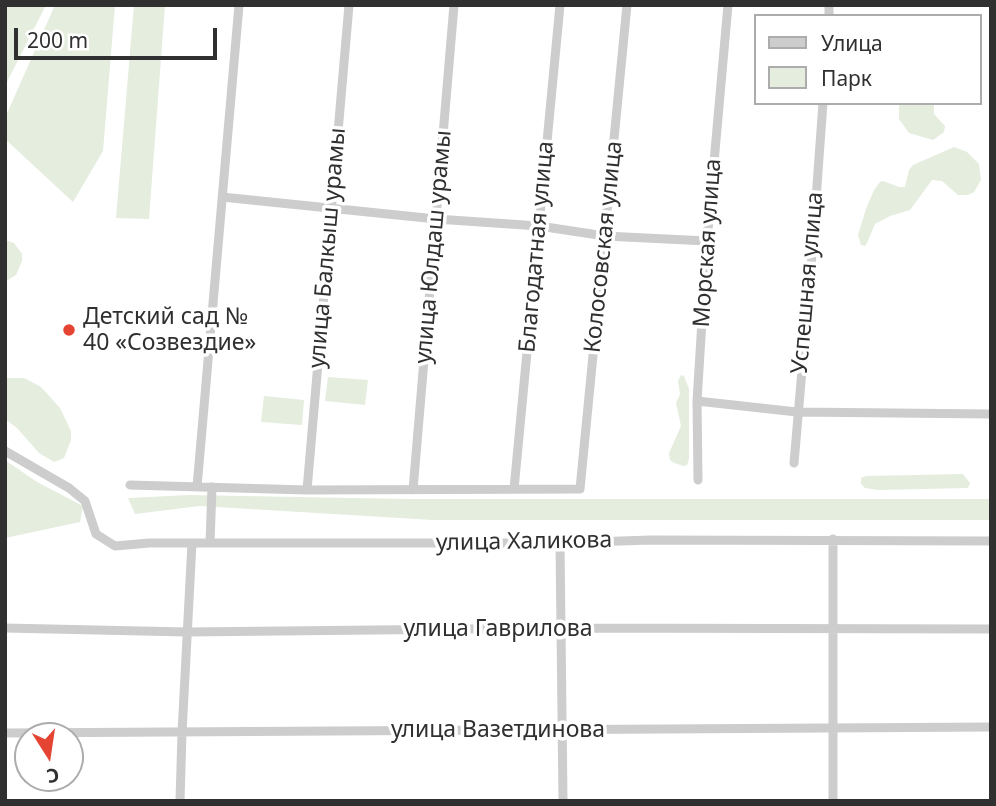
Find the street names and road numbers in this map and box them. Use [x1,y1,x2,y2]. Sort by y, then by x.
street label: улица Балкыш урамы [304,127,352,369]
street label: улица Юлдаш урамы [410,129,458,365]
street label: Благодатная улица [514,140,560,354]
street label: Колосовская улица [579,140,629,354]
street label: Морская улица [688,158,728,328]
street label: Успешная улица [786,191,830,375]
street label: улица Халикова [436,527,612,557]
street label: улица Гаврилова [404,615,592,643]
street label: улица Вазетдинова [391,716,605,744]

